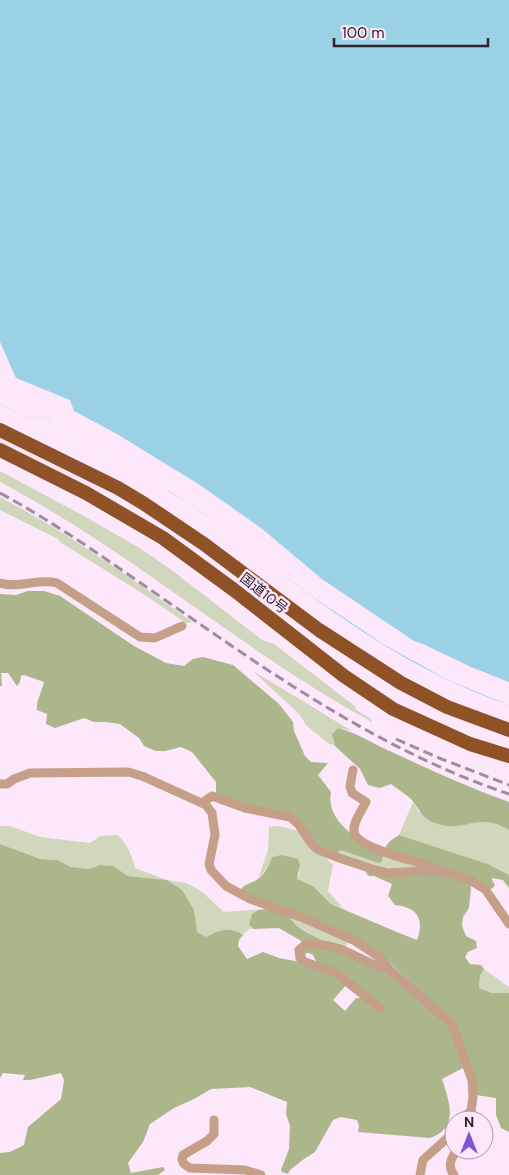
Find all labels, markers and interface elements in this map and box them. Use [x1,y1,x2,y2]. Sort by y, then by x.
scale bar [334,15,488,47]
text: 100 m [342,23,385,43]
street label: 国道10号 [236,569,292,617]
north arrow [444,1110,494,1160]
text: N [464,1113,474,1131]

